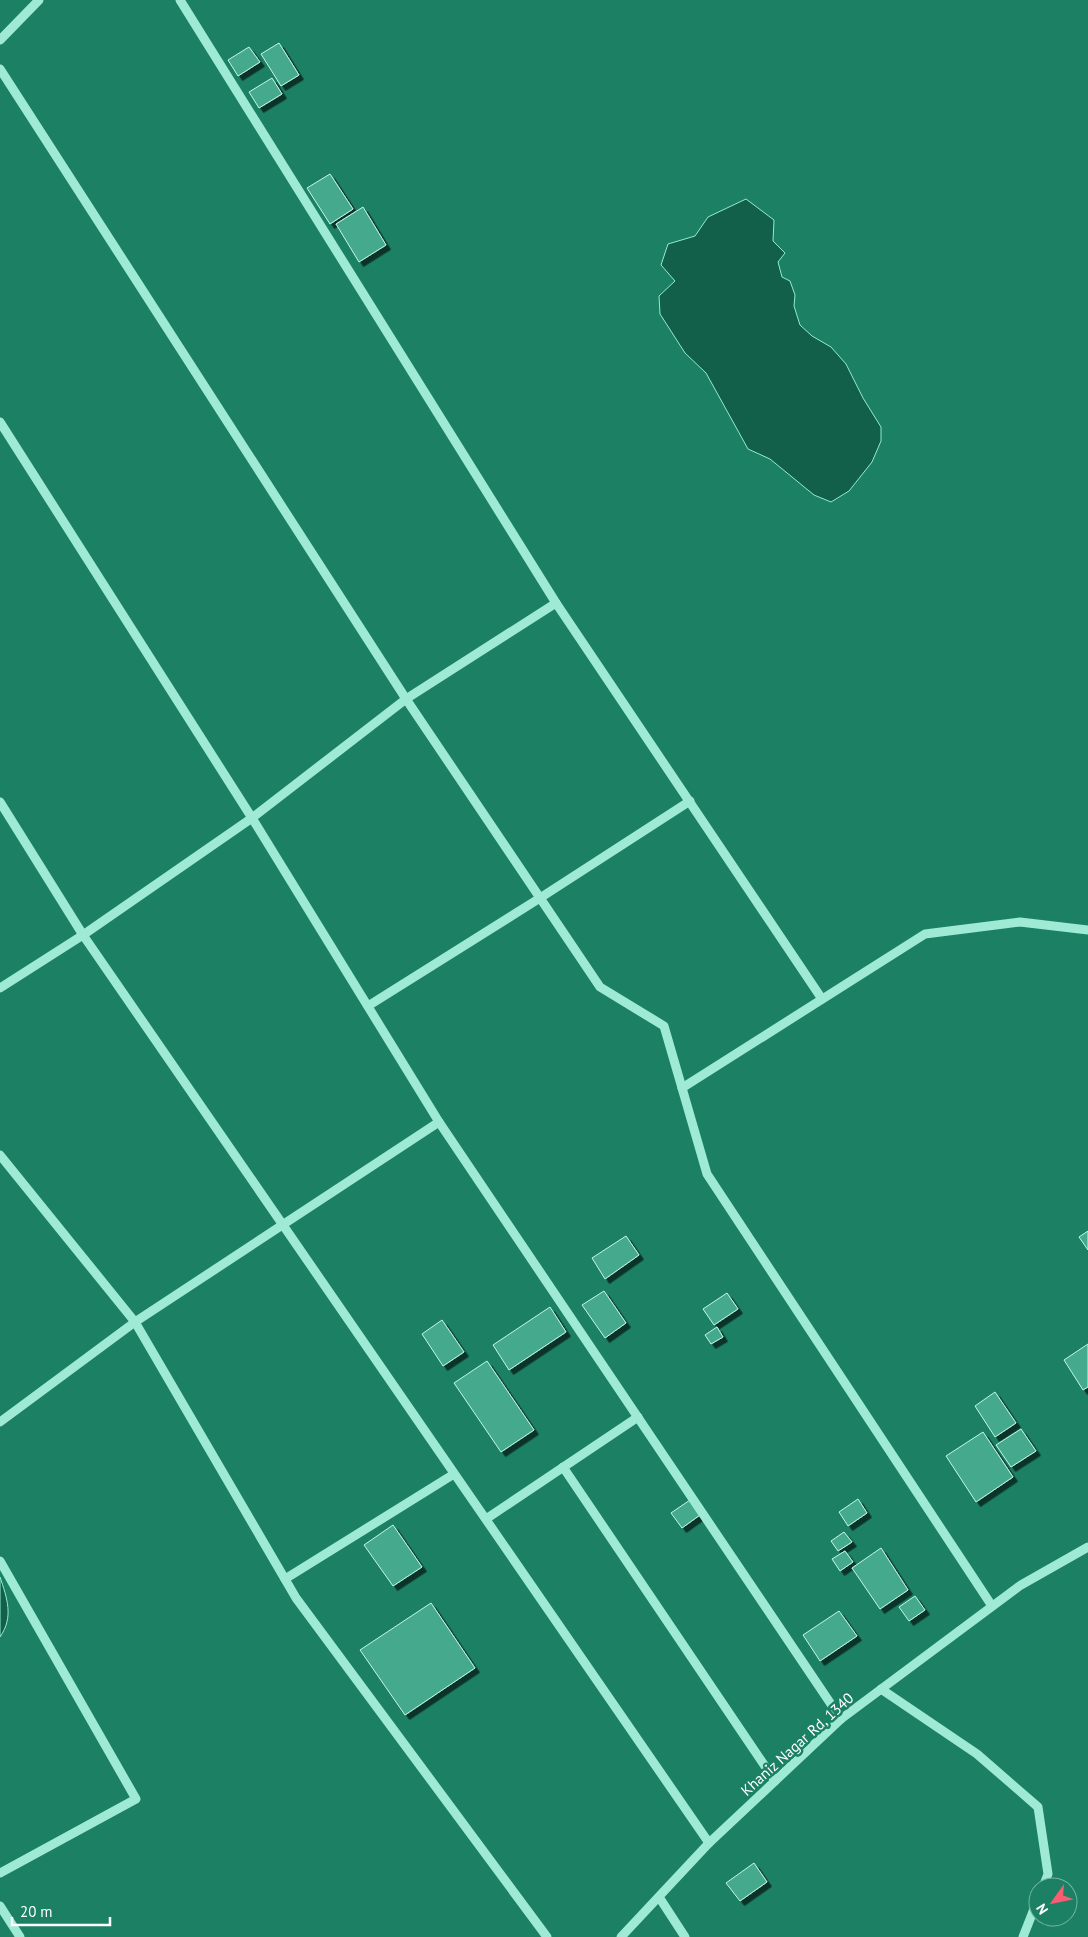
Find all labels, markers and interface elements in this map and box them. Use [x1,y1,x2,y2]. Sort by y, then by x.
street label: Khaniz Nagar Rd, 1340 [737,1688,857,1800]
north arrow [1028,1877,1078,1927]
scale bar [12,1894,110,1926]
text: N [1032,1900,1052,1918]
text: 20 m [20,1902,53,1921]

